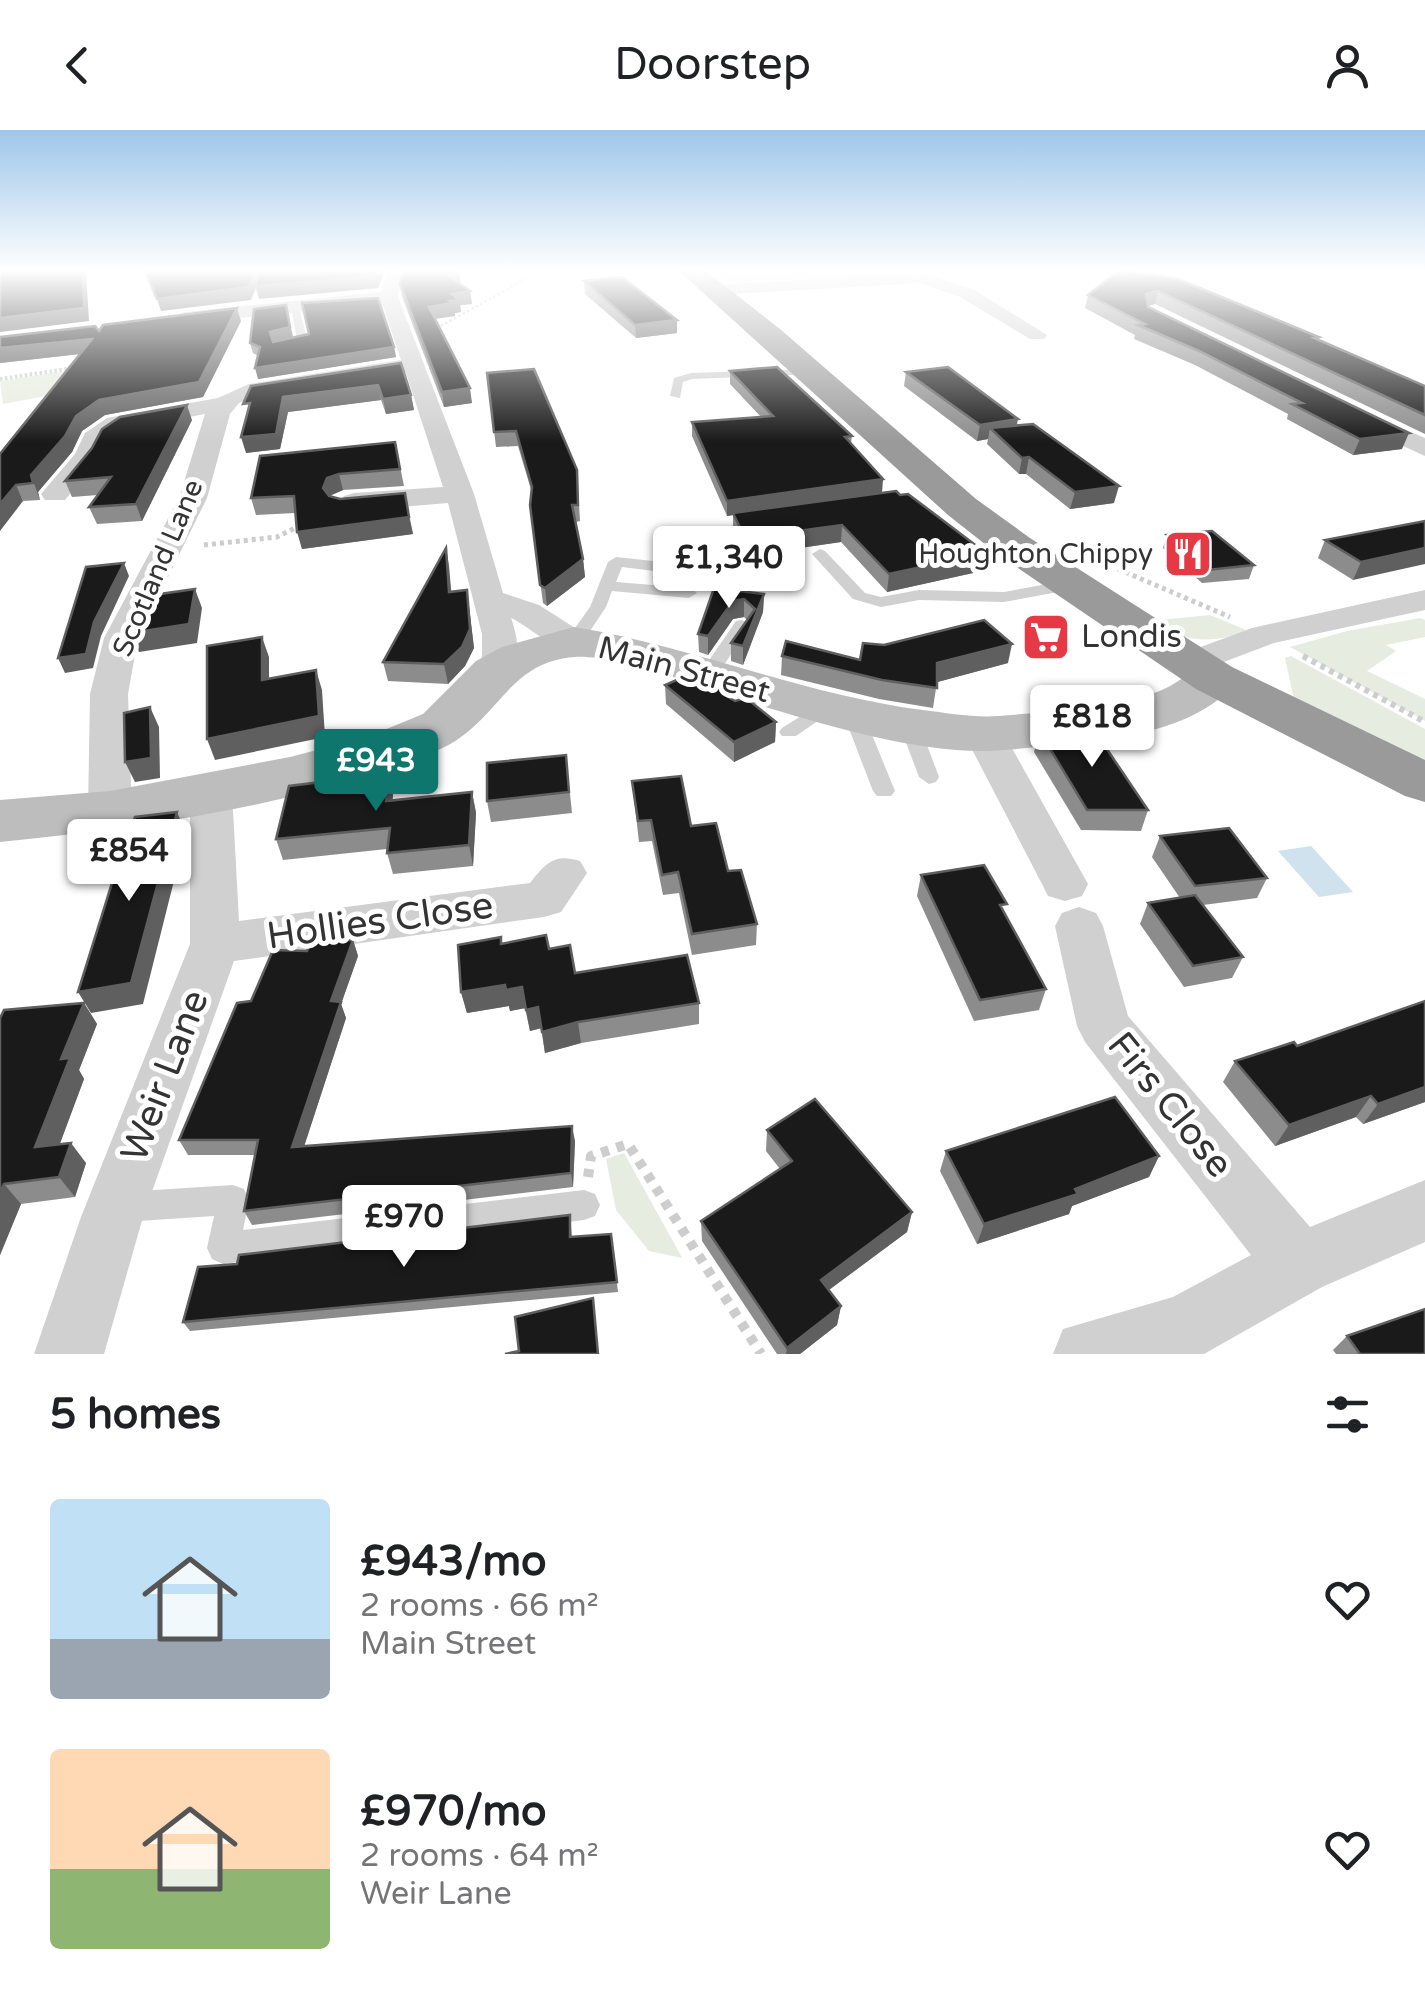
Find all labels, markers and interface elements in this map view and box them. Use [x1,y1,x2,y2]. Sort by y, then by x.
icon: back [50,38,105,93]
text: Doorstep [614,38,811,92]
icon: person [1320,38,1375,93]
street label: Scotland Lane [105,474,211,662]
pin: £1,340 [648,526,810,611]
restaurant icon: Houghton Chippy [1162,528,1214,580]
place label: Houghton Chippy [918,537,1153,571]
text: £1,340 [675,539,783,577]
supermarket icon: Londis [1020,611,1072,663]
place label: Londis [1081,618,1182,656]
street label: Main Street [594,629,774,711]
pin: £818 [1033,685,1151,770]
text: £818 [1052,698,1132,736]
pin: £943 [317,729,435,814]
text: £943 [336,742,416,780]
pin: £854 [70,819,188,904]
text: £854 [89,832,169,870]
street label: Hollies Close [264,882,496,960]
street label: Weir Lane [111,984,219,1168]
street label: Firs Close [1098,1023,1242,1187]
pin: £970 [345,1185,463,1270]
text: £970 [364,1198,444,1236]
icon: filters [1320,1387,1375,1442]
text: 5 homes [50,1389,221,1440]
text: £943/mo [360,1536,547,1587]
icon: home [130,1539,250,1659]
icon: heart [1320,1572,1375,1627]
text: 2 rooms · 66 m² [360,1587,599,1625]
text: Main Street [360,1625,536,1663]
text: £970/mo [360,1786,547,1837]
icon: home [130,1789,250,1909]
icon: heart [1320,1822,1375,1877]
text: 2 rooms · 64 m² [360,1837,599,1875]
text: Weir Lane [360,1875,512,1913]

